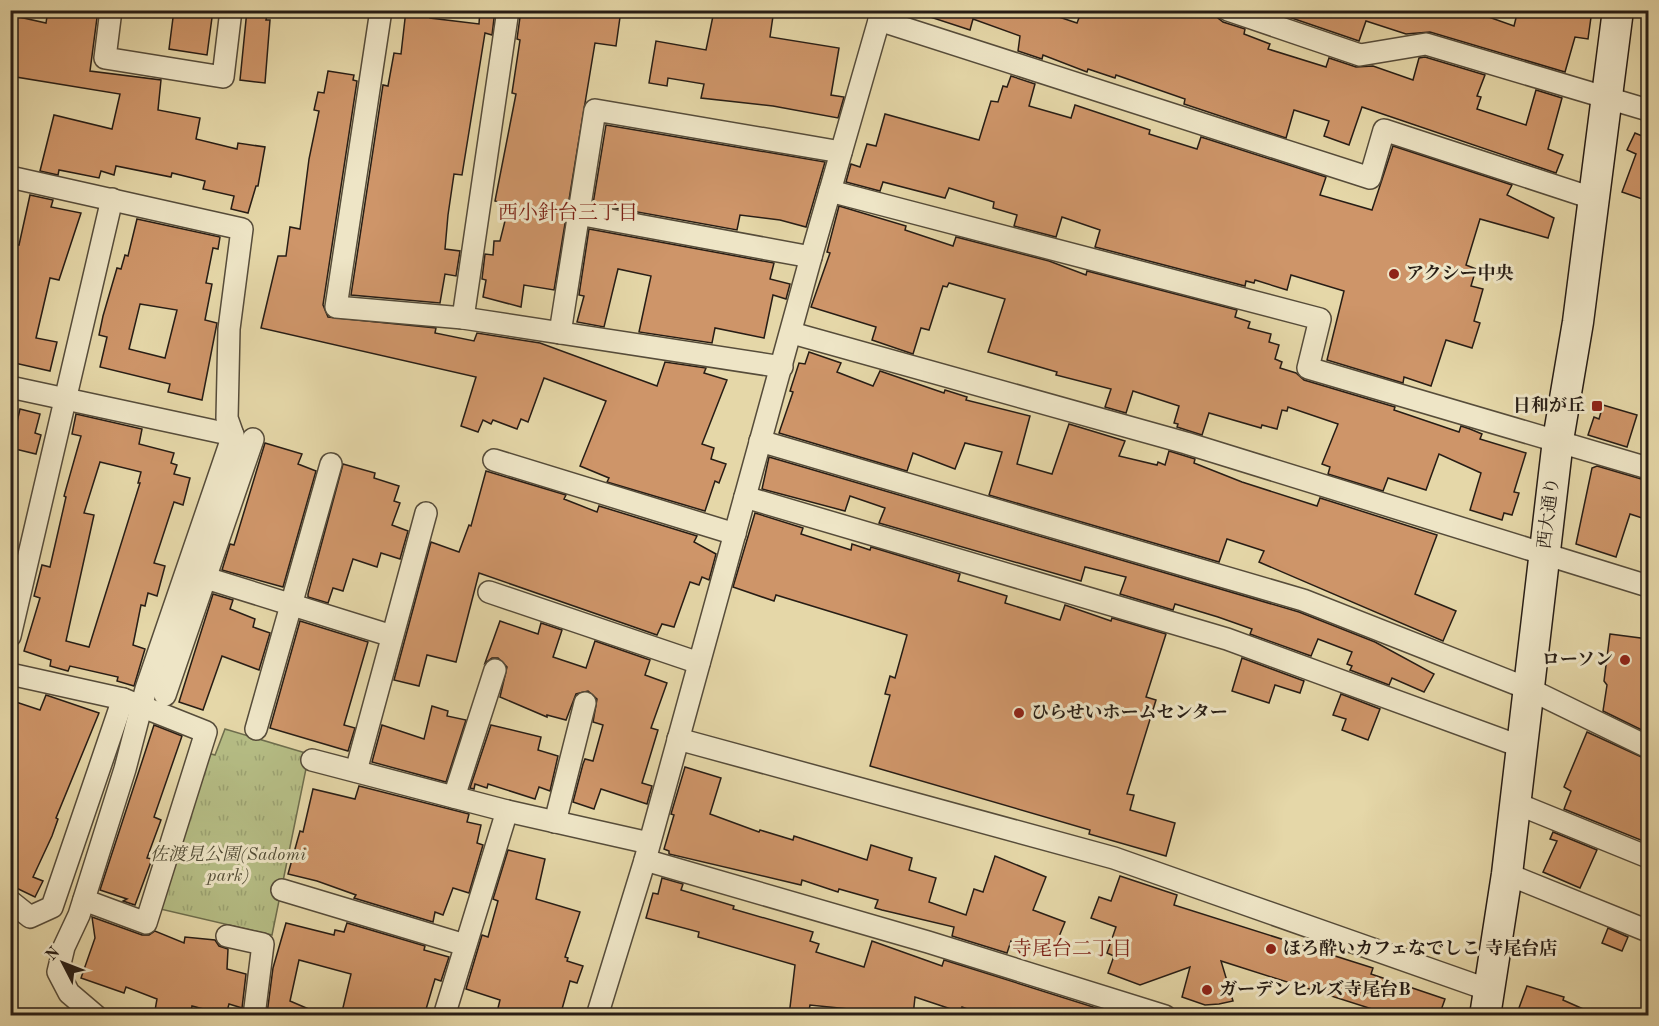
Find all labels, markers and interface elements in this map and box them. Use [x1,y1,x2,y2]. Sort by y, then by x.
district label: 西小針台三丁目 [498,201,638,224]
place label: アクシー中央 [1406,263,1513,283]
marker: アクシー中央 [1387,267,1401,281]
place label: 日和が丘 [1513,395,1585,415]
marker: 日和が丘 [1590,399,1604,413]
street label: 西大通り [1534,476,1562,550]
place label: ローソン [1542,651,1613,669]
marker: ローソン [1618,653,1632,667]
place label: ひらせいホームセンター [1031,703,1228,722]
marker: ひらせいホームセンター [1012,706,1026,720]
park label: 佐渡見公園(Sadomi park) [150,844,306,885]
north arrow [33,933,93,993]
district label: 寺尾台二丁目 [1012,937,1132,960]
place label: ほろ酔いカフェなでしこ 寺尾台店 [1283,938,1557,958]
marker: ほろ酔いカフェなでしこ 寺尾台店 [1264,942,1278,956]
text: N [43,944,64,964]
place label: ガーデンヒルズ寺尾台B [1219,979,1411,999]
marker: ガーデンヒルズ寺尾台B [1200,983,1214,997]

